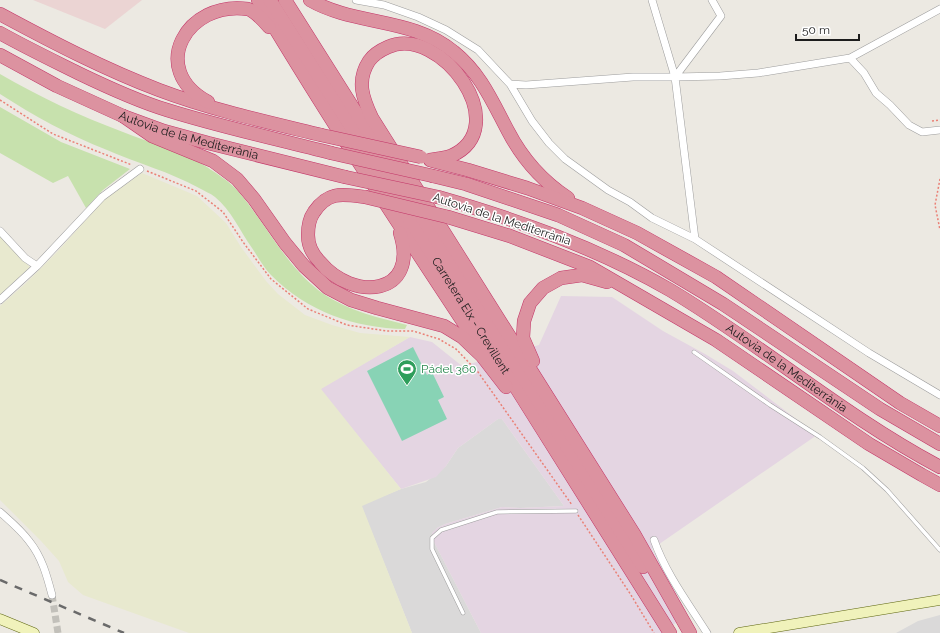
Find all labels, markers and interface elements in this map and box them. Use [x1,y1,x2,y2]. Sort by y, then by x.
scale bar [796,16,859,42]
text: 50 m [802,23,830,37]
street label: Autovia de la Mediterrània [117,108,260,162]
street label: Autovia de la Mediterrània [431,190,573,248]
street label: Carretera Elx - Crevillent [429,255,513,377]
street label: Autovia de la Mediterrània [723,321,850,415]
sports icon: Pádel 360 [396,358,418,386]
place label: Pádel 360 [421,362,476,376]

